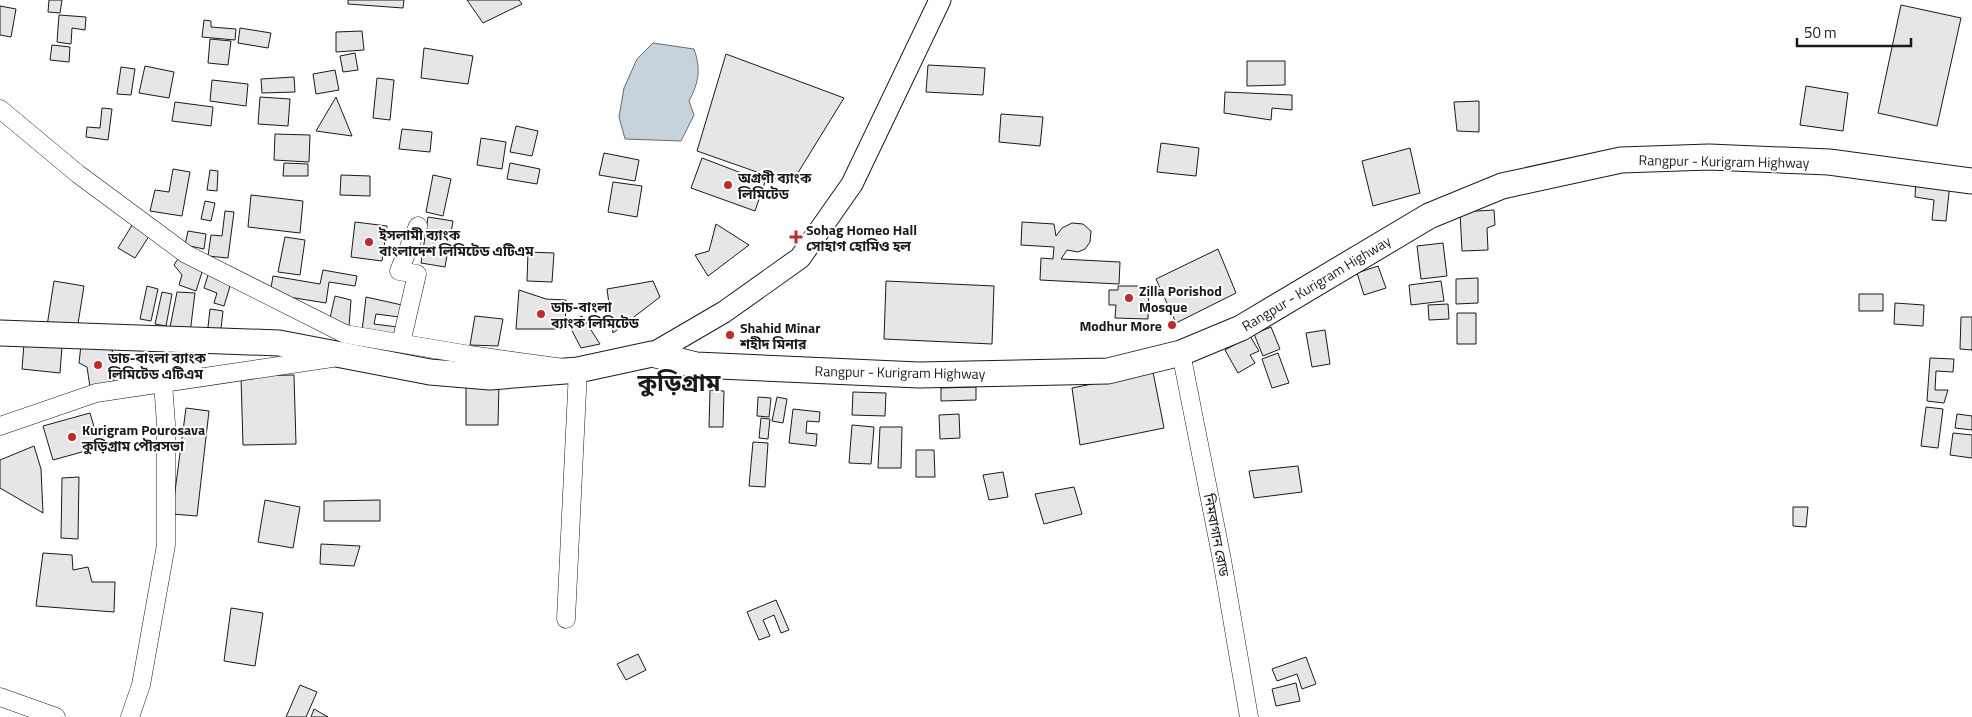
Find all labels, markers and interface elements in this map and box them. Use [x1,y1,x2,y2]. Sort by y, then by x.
scale bar [1797,15,1911,47]
text: 50 m [1804,21,1837,44]
street label: Rangpur - Kurigram Highway [1638,149,1810,173]
place label: অগ্রণী ব্যাংক লিমিটেড [737,167,812,204]
marker: অগ্রণী ব্যাংক লিমিটেড [722,179,734,191]
place label: Sohag Homeo Hall সোহাগ হোমিও হল [806,219,917,256]
place label: ইসলামী ব্যাংক বাংলাদেশ লিমিটেড এটিএম [378,224,534,261]
street label: Rangpur - Kurigram Highway [1237,230,1395,336]
marker: Sohag Homeo Hall সোহাগ হোমিও হল [790,231,802,243]
marker: ইসলামী ব্যাংক বাংলাদেশ লিমিটেড এটিএম [363,236,375,248]
place label: Zilla Porishod Mosque [1139,280,1222,317]
marker: Zilla Porishod Mosque [1123,292,1135,304]
place label: ডাচ-বাংলা ব্যাংক লিমিটেড [550,296,640,333]
marker: ডাচ-বাংলা ব্যাংক লিমিটেড [535,308,547,320]
place label: Modhur More [1079,315,1162,336]
place label: Shahid Minar শহীদ মিনার [739,317,820,354]
marker: Modhur More [1166,319,1178,331]
marker: Shahid Minar শহীদ মিনার [724,329,736,341]
place label: ডাচ-বাংলা ব্যাংক লিমিটেড এটিএম [107,347,206,384]
marker: ডাচ-বাংলা ব্যাংক লিমিটেড এটিএম [92,359,104,371]
street label: Rangpur - Kurigram Highway [814,360,986,384]
district label: কুড়িগ্রাম [637,364,721,400]
place label: Kurigram Pourosava কুড়িগ্রাম পৌরসভা [81,419,205,456]
marker: Kurigram Pourosava কুড়িগ্রাম পৌরসভা [66,431,78,443]
street label: নিমবাগান রোড [1198,491,1236,579]

